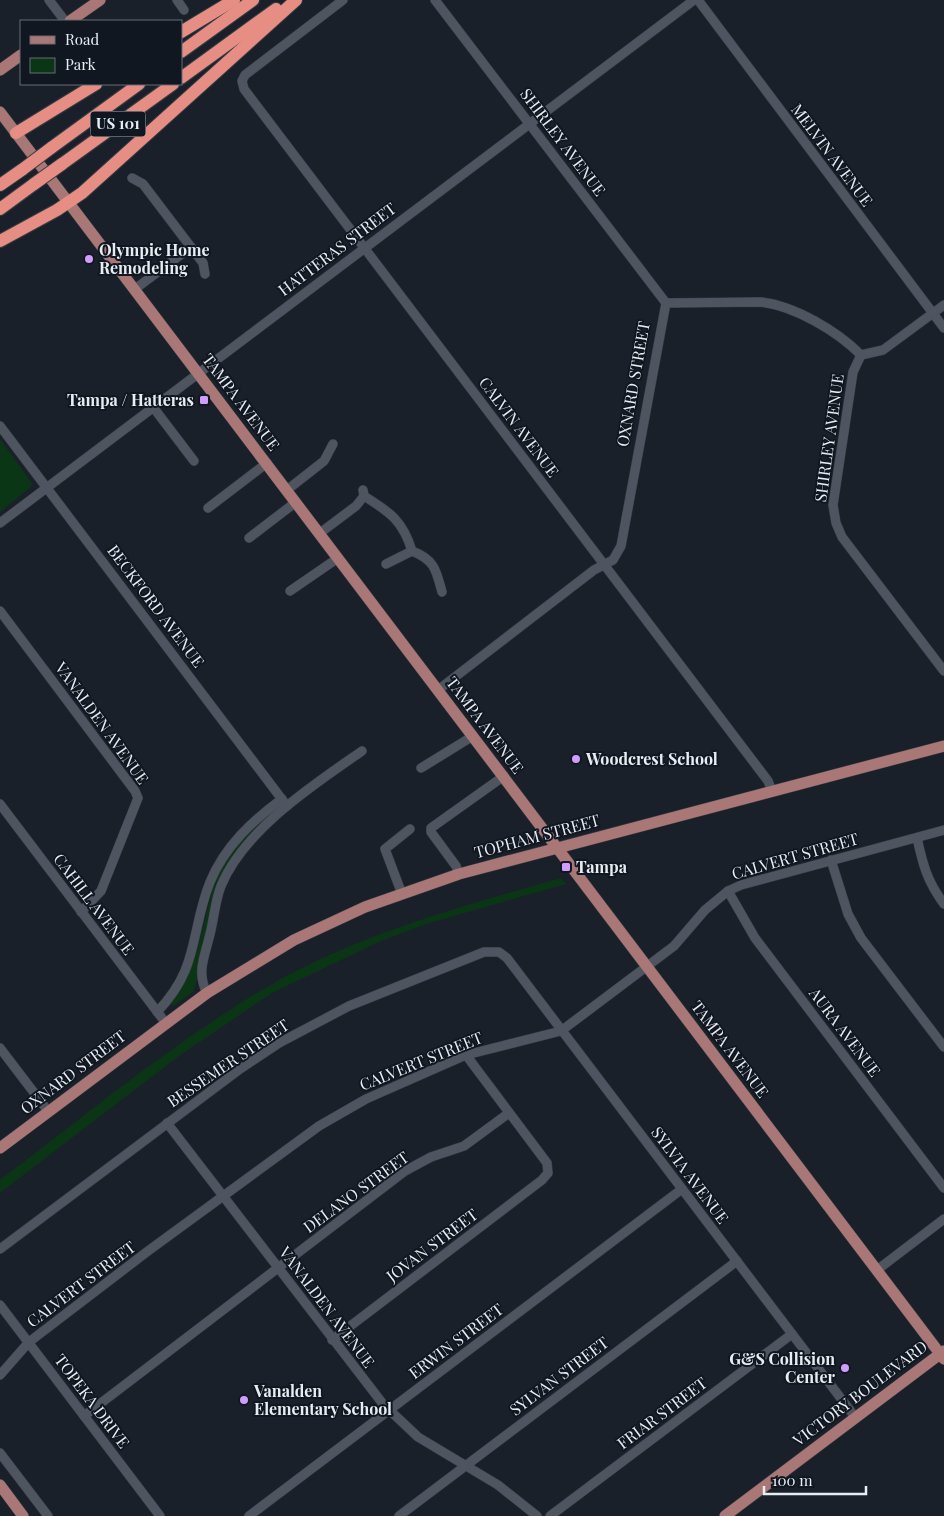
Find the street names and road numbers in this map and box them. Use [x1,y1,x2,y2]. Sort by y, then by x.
street label: SHIRLEY AVENUE [516,84,611,200]
street label: MELVIN AVENUE [787,99,878,210]
road number: US 101 [90,112,146,136]
street label: HATTERAS STREET [273,197,400,300]
street label: OXNARD STREET [611,320,654,448]
street label: TAMPA AVENUE [198,349,285,454]
street label: CALVIN AVENUE [475,372,564,481]
street label: SHIRLEY AVENUE [809,373,848,503]
street label: BECKFORD AVENUE [103,540,209,671]
street label: VANALDEN AVENUE [50,657,154,788]
street label: TAMPA AVENUE [442,672,529,777]
street label: TOPHAM STREET [472,809,602,862]
street label: CALVERT STREET [729,827,861,884]
street label: CAHILL AVENUE [49,849,139,959]
street label: AURA AVENUE [805,982,886,1080]
street label: TAMPA AVENUE [687,996,774,1101]
street label: BESSEMER STREET [163,1014,293,1111]
street label: OXNARD STREET [16,1025,130,1118]
street label: CALVERT STREET [356,1026,485,1095]
street label: SYLVIA AVENUE [647,1122,734,1227]
street label: DELANO STREET [299,1146,413,1237]
street label: JOVAN STREET [381,1203,482,1286]
street label: CALVERT STREET [22,1236,139,1331]
street label: VANALDEN AVENUE [274,1241,380,1371]
street label: ERWIN STREET [404,1298,507,1383]
street label: SYLVAN STREET [505,1331,612,1420]
street label: VICTORY BOULEVARD [787,1335,931,1451]
street label: TOPEKA DRIVE [50,1350,135,1452]
street label: FRIAR STREET [613,1372,711,1453]

